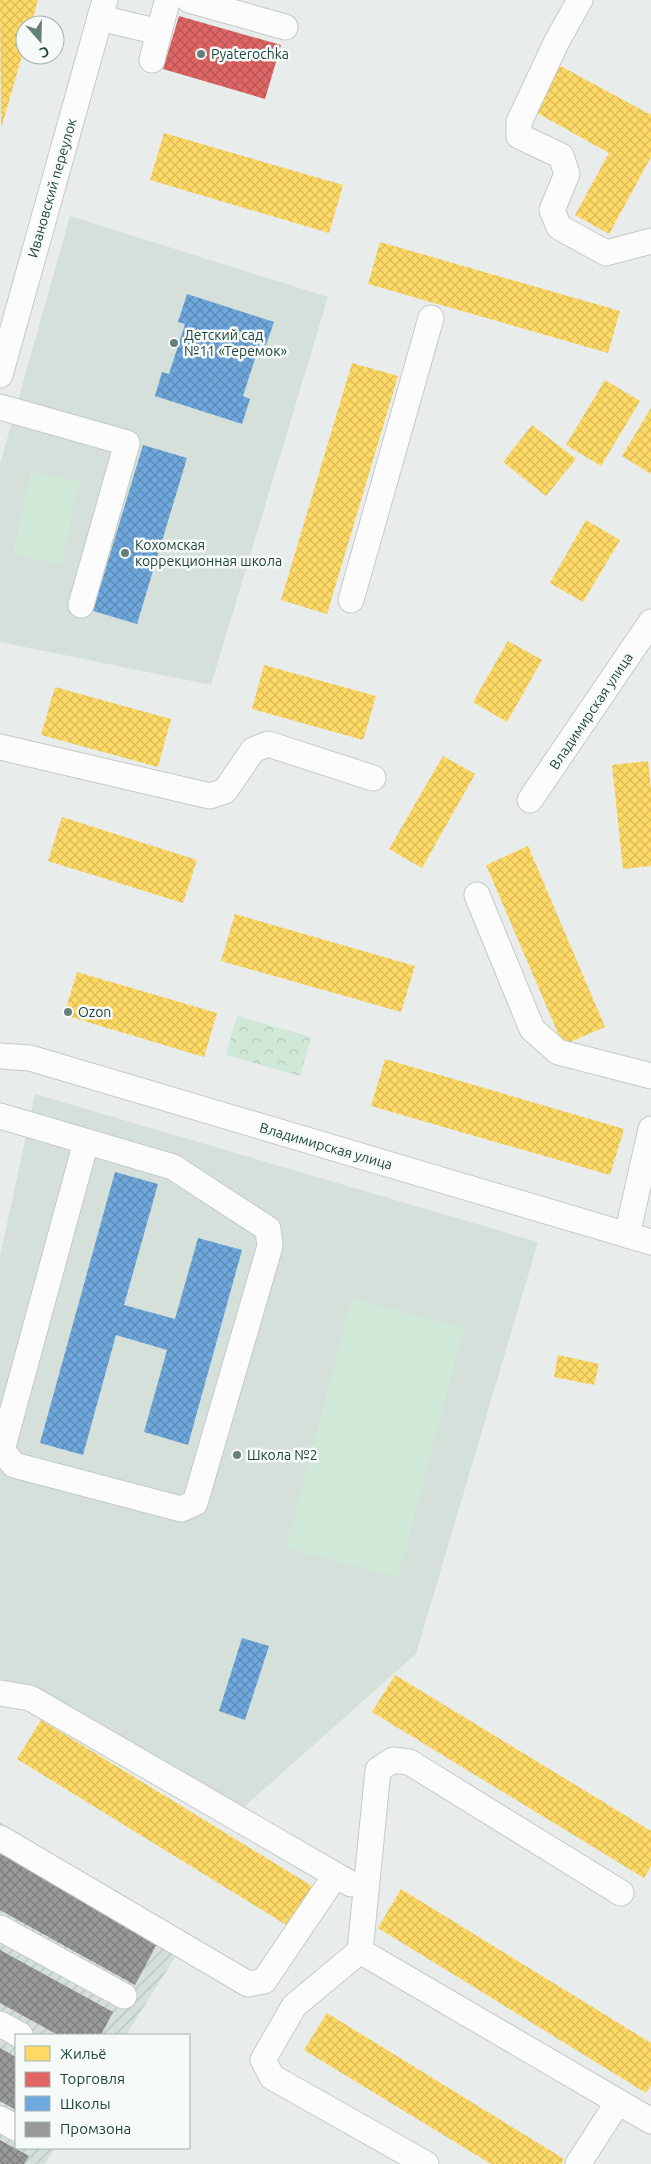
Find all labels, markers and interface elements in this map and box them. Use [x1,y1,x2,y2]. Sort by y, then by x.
north arrow [15,15,65,65]
text: С [37,43,51,61]
place label: Pyaterochka [211,46,289,62]
marker: Pyaterochka [195,48,207,60]
street label: Ивановский переулок [24,116,80,260]
place label: Детский сад №11 «Теремок» [184,327,287,359]
marker: Детский сад №11 «Теремок» [168,337,180,349]
place label: Кохомская коррекционная школа [135,537,282,569]
marker: Кохомская коррекционная школа [119,547,131,559]
street label: Владимирская улица [546,650,636,772]
place label: Ozon [78,1004,111,1020]
marker: Ozon [62,1006,74,1018]
street label: Владимирская улица [258,1119,394,1173]
place label: Школа №2 [247,1447,318,1463]
marker: Школа №2 [231,1449,243,1461]
legend [15,2034,190,2149]
text: Жильё [60,2045,107,2062]
text: Торговля [60,2070,125,2087]
text: Школы [60,2095,111,2112]
text: Промзона [60,2120,131,2137]

